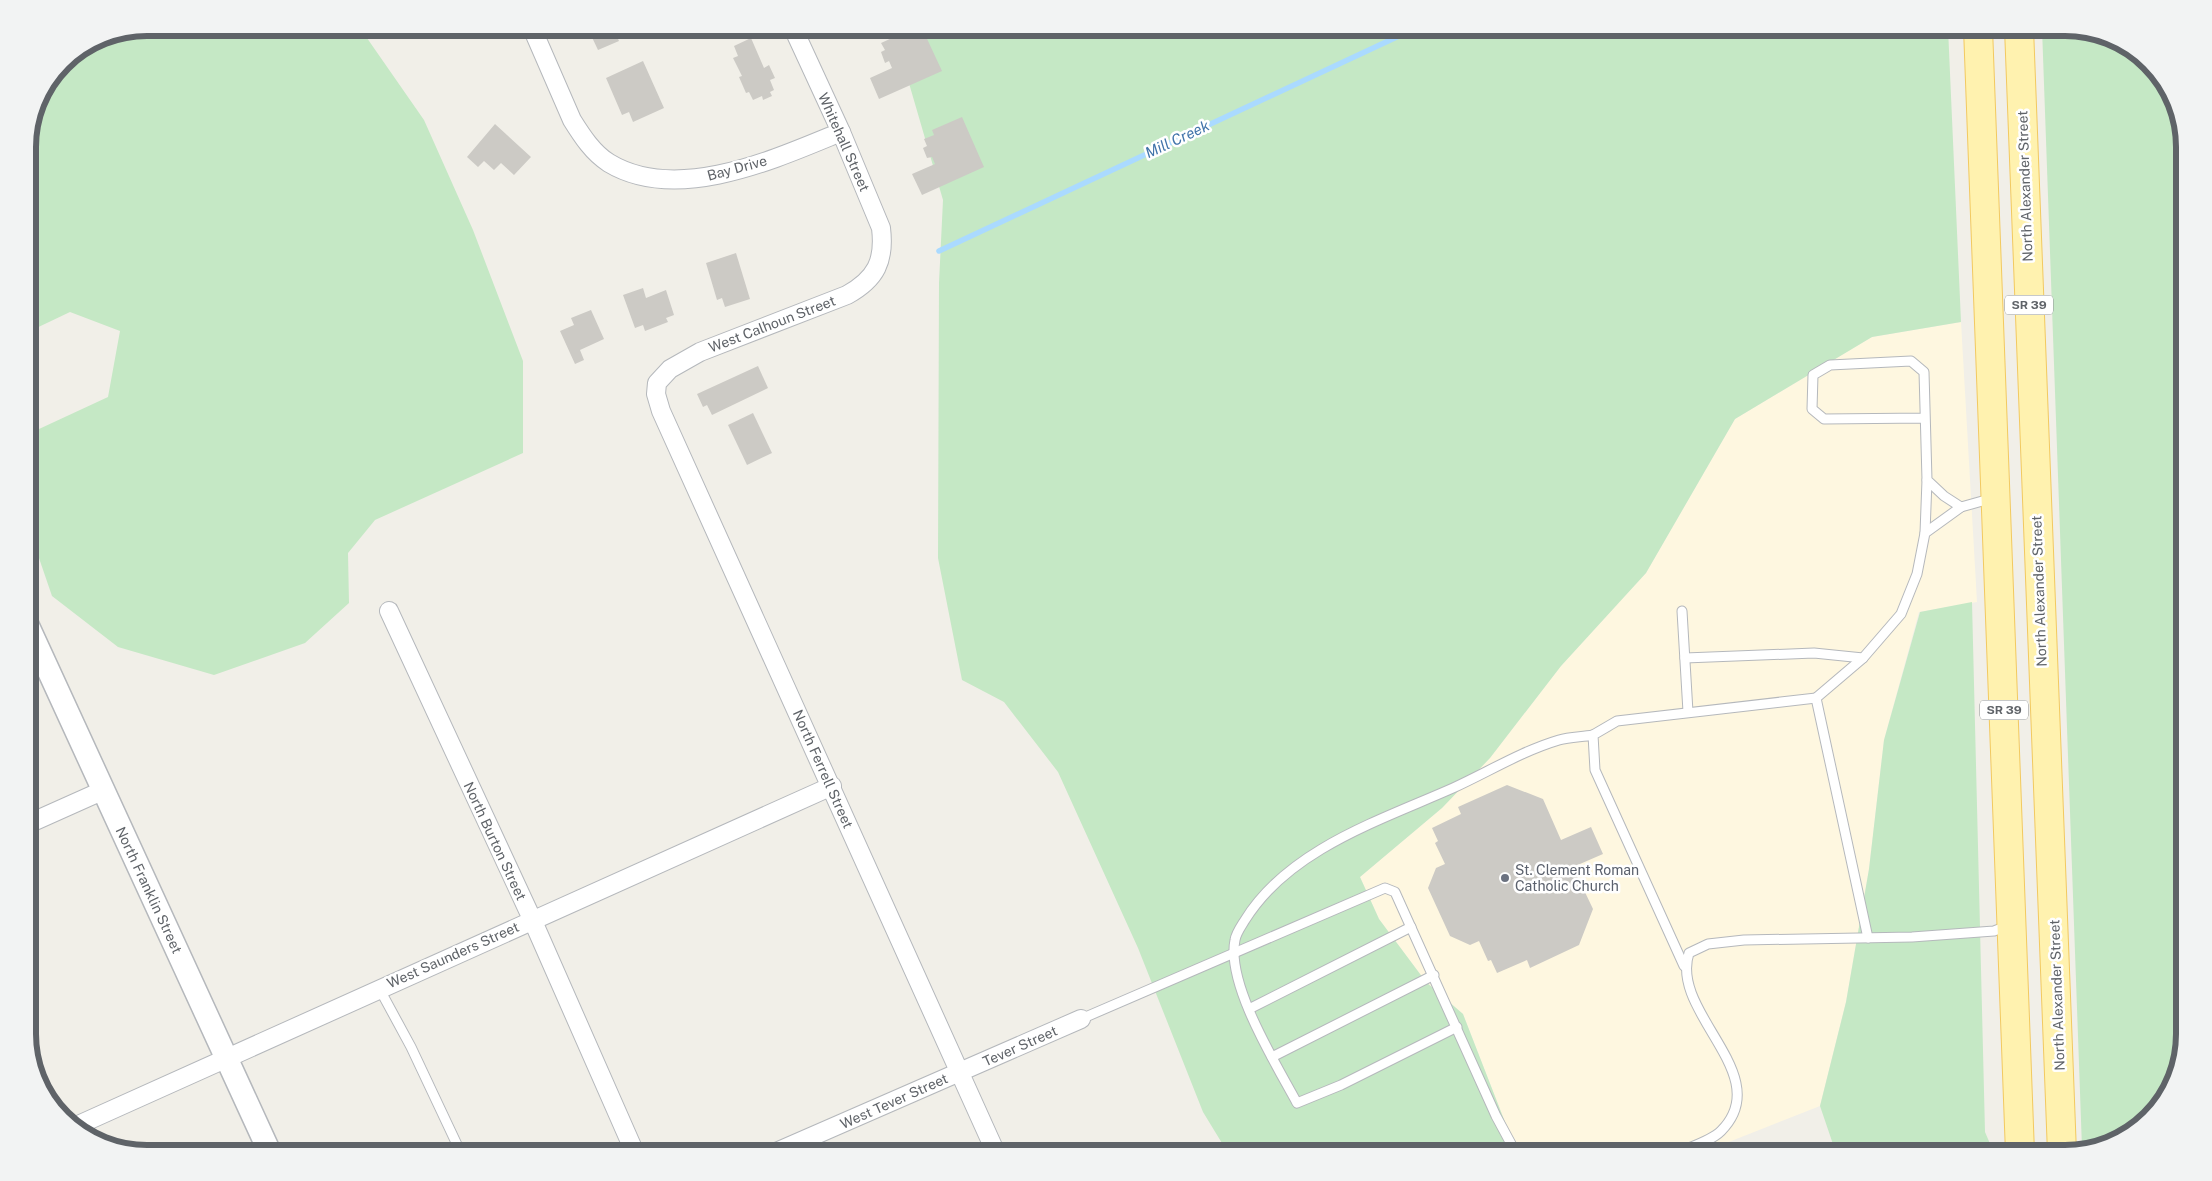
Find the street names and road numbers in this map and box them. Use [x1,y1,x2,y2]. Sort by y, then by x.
street label: Whitehall Street [815,90,873,194]
street label: North Alexander Street [2014,110,2036,262]
street label: Bay Drive [705,152,769,184]
street label: West Calhoun Street [706,292,838,356]
road number: SR 39 [2005,296,2053,314]
street label: North Alexander Street [2028,515,2050,667]
road number: SR 39 [1980,700,2028,720]
street label: North Ferrell Street [790,707,856,831]
street label: North Burton Street [460,779,530,903]
street label: North Franklin Street [113,824,185,956]
street label: West Saunders Street [385,919,521,991]
street label: North Alexander Street [2046,919,2068,1071]
street label: Tever Street [980,1022,1060,1070]
street label: West Tever Street [838,1070,950,1132]

